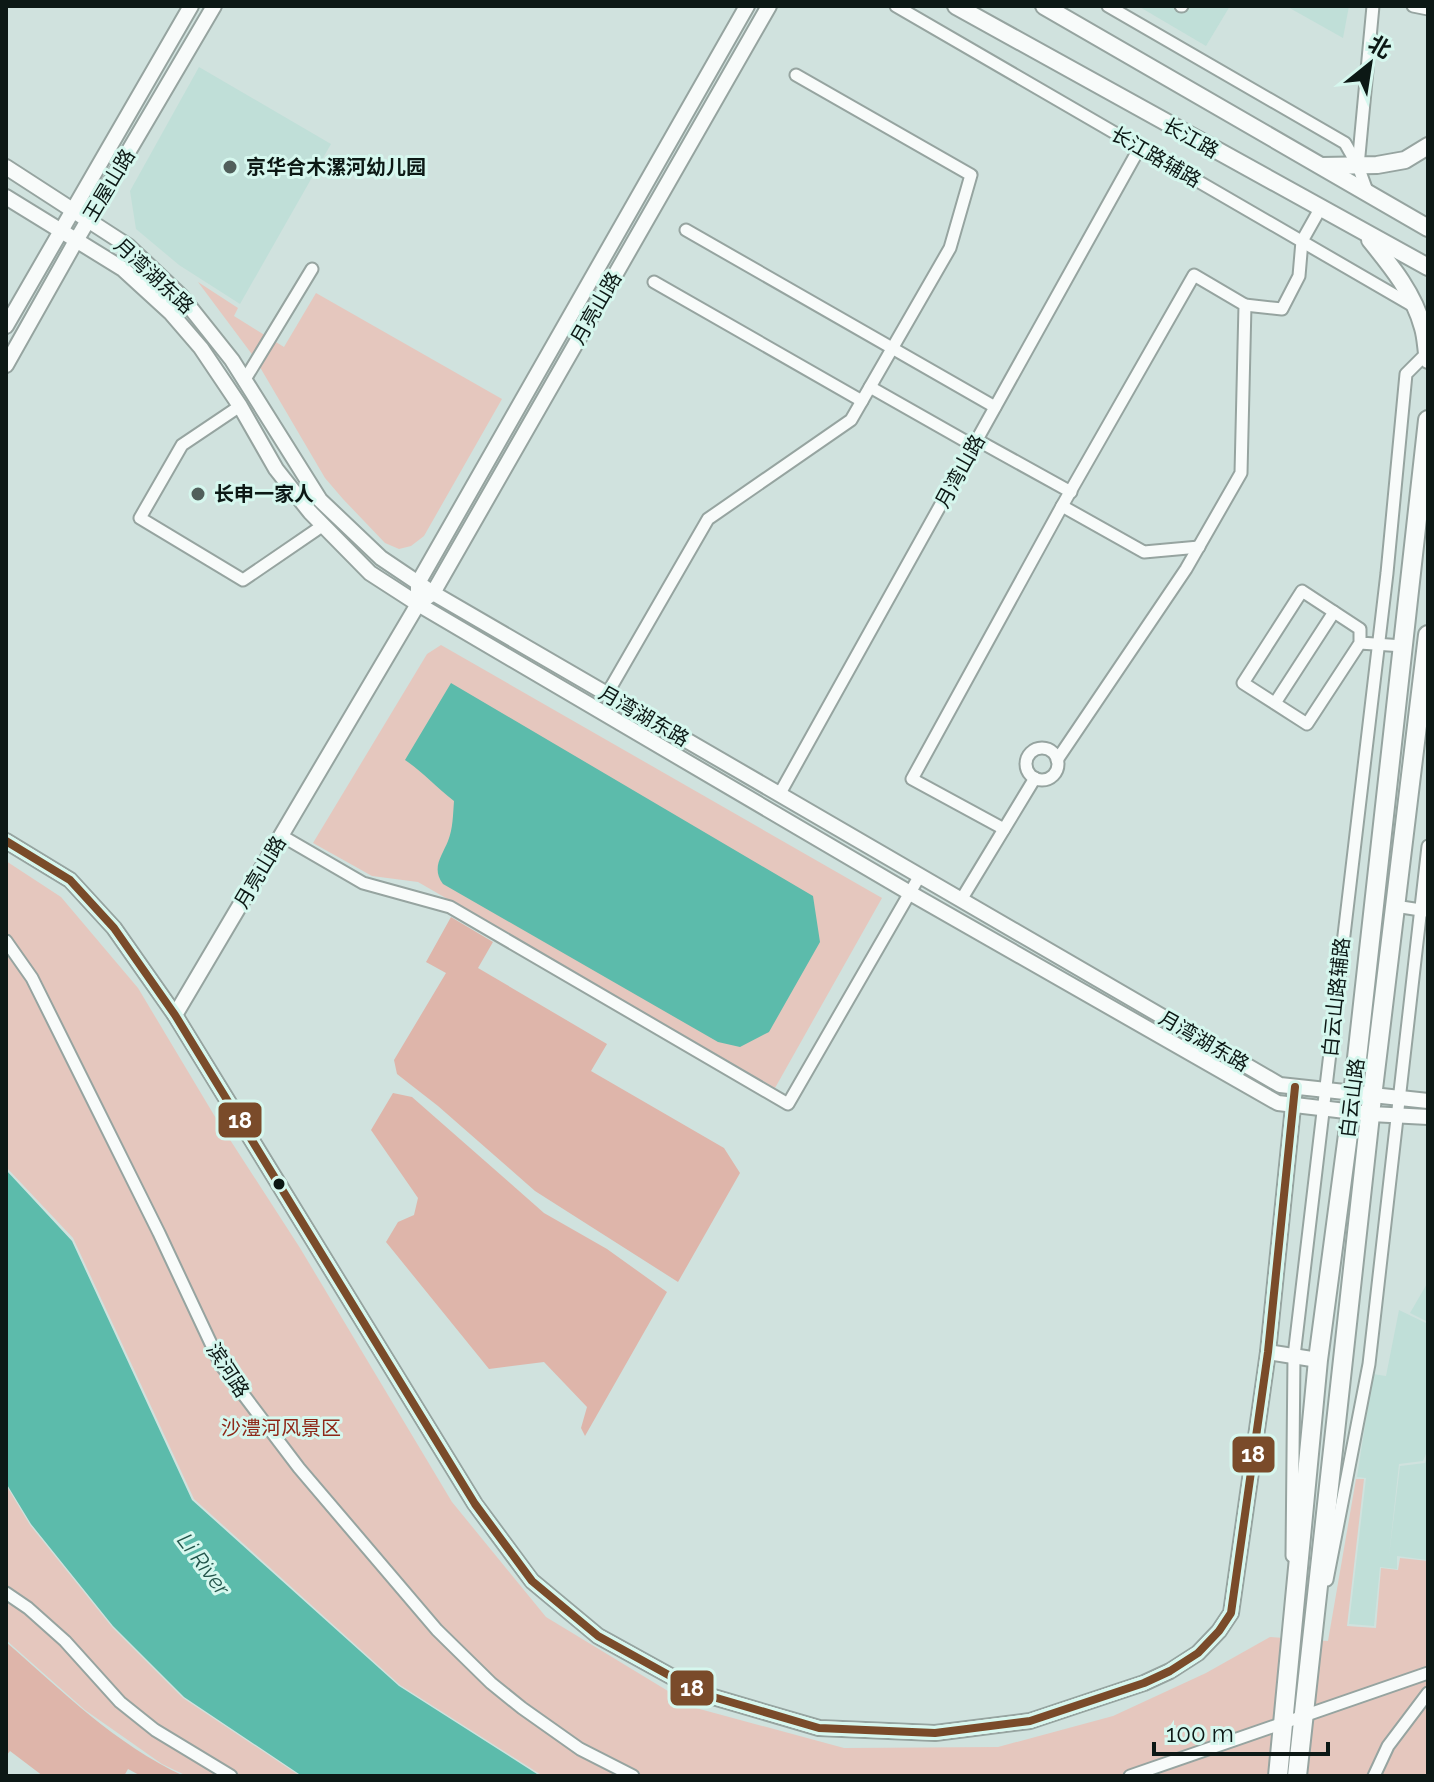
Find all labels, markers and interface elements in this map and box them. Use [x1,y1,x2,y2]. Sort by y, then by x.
north arrow [1330,24,1410,104]
text: 北 [1364,30,1396,63]
street label: 长江路 [1159,113,1223,163]
street label: 长江路辅路 [1107,122,1205,192]
street label: 王屋山路 [78,145,140,225]
place label: 京华合木漯河幼儿园 [246,155,426,179]
marker: 京华合木漯河幼儿园 [221,158,239,176]
street label: 月湾湖东路 [109,233,199,319]
street label: 月亮山路 [566,267,626,349]
street label: 月湾山路 [930,430,990,512]
place label: 长申一家人 [214,482,314,506]
marker: 长申一家人 [189,485,207,503]
street label: 月湾湖东路 [595,681,693,751]
street label: 月亮山路 [229,832,291,912]
street label: 白云山路辅路 [1318,936,1354,1058]
street label: 月湾湖东路 [1155,1006,1253,1076]
street label: 白云山路 [1335,1057,1369,1139]
line badge: 18 [217,1101,263,1139]
text: 18 [228,1107,252,1133]
unlabelled marker [271,1176,287,1192]
street label: 滨河路 [202,1338,254,1402]
park label: 沙澧河风景区 [221,1416,341,1440]
line badge: 18 [1231,1435,1276,1474]
text: 18 [1241,1441,1265,1467]
water label: Li River [172,1528,237,1601]
line badge: 18 [669,1669,715,1707]
text: 18 [680,1675,704,1701]
scale bar [1154,1706,1328,1756]
text: 100 m [1166,1719,1234,1748]

